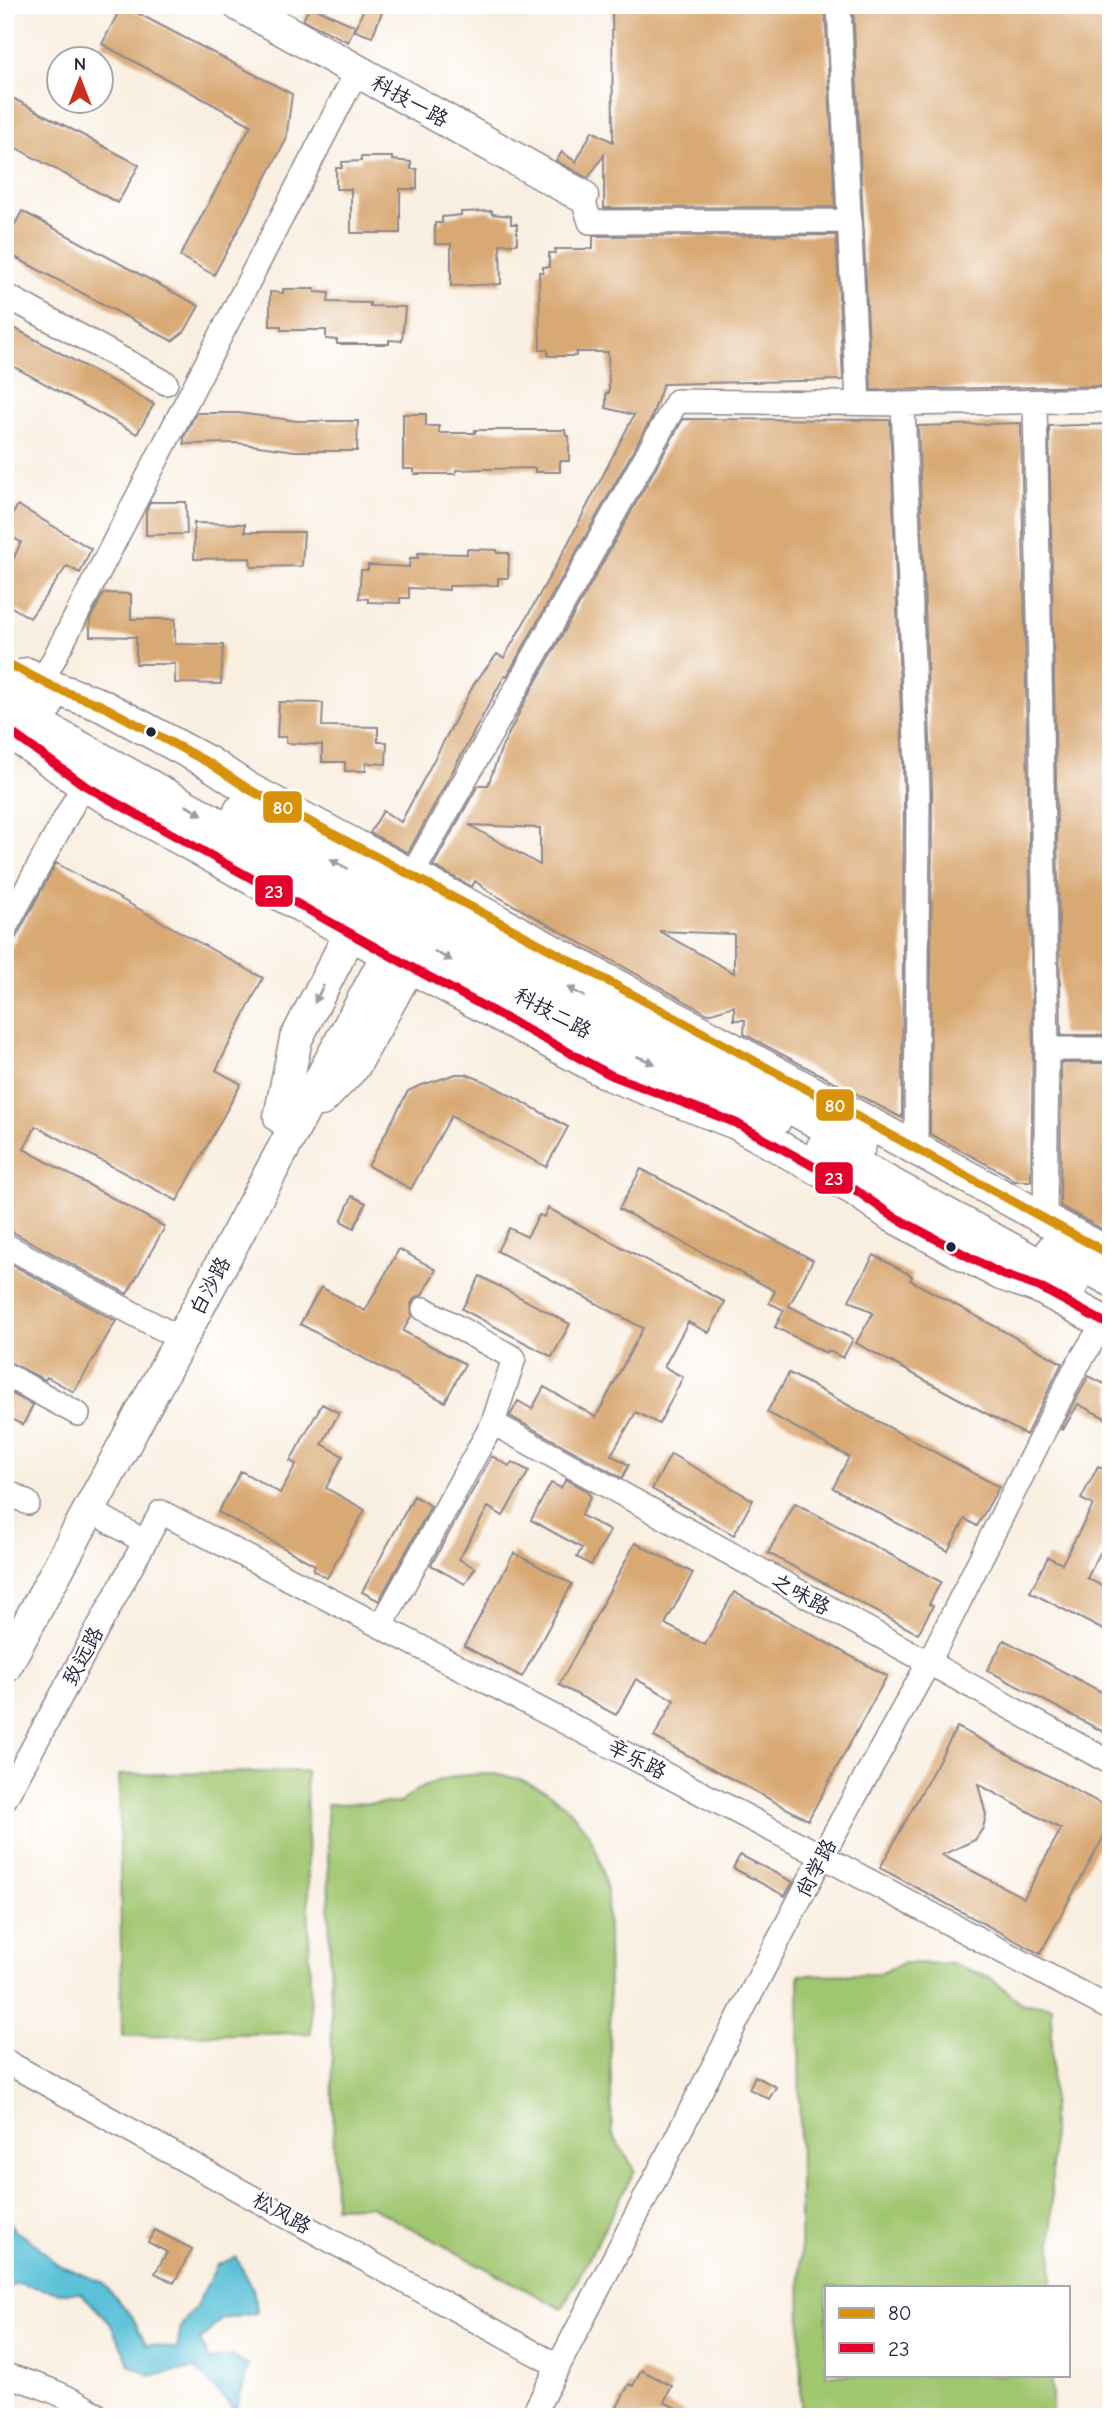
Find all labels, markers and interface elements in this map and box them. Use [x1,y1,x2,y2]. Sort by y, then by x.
north arrow [46,46,116,116]
text: N [74,53,86,75]
street label: 科技一路 [367,70,453,132]
unlabelled marker [144,725,158,739]
line badge: 80 [262,790,303,824]
text: 80 [273,797,293,819]
one-way arrow [184,804,204,816]
one-way arrow [329,859,349,871]
line badge: 23 [254,874,294,908]
text: 23 [265,881,283,903]
one-way arrow [433,950,453,961]
street label: 科技二路 [510,983,596,1043]
one-way arrow [314,984,325,1004]
one-way arrow [566,987,586,998]
one-way arrow [635,1054,656,1065]
line badge: 80 [815,1088,855,1122]
text: 80 [825,1095,845,1117]
line badge: 23 [814,1161,854,1195]
text: 23 [825,1168,843,1190]
unlabelled marker [944,1240,958,1254]
street label: 白沙路 [185,1253,235,1319]
street label: 之味路 [768,1568,834,1620]
street label: 致远路 [58,1623,108,1689]
street label: 辛乐路 [603,1734,671,1784]
street label: 尚学路 [791,1835,841,1901]
street label: 松风路 [249,2187,315,2239]
legend [825,2286,1070,2376]
text: 80 [888,2301,912,2325]
text: 23 [888,2337,910,2361]

